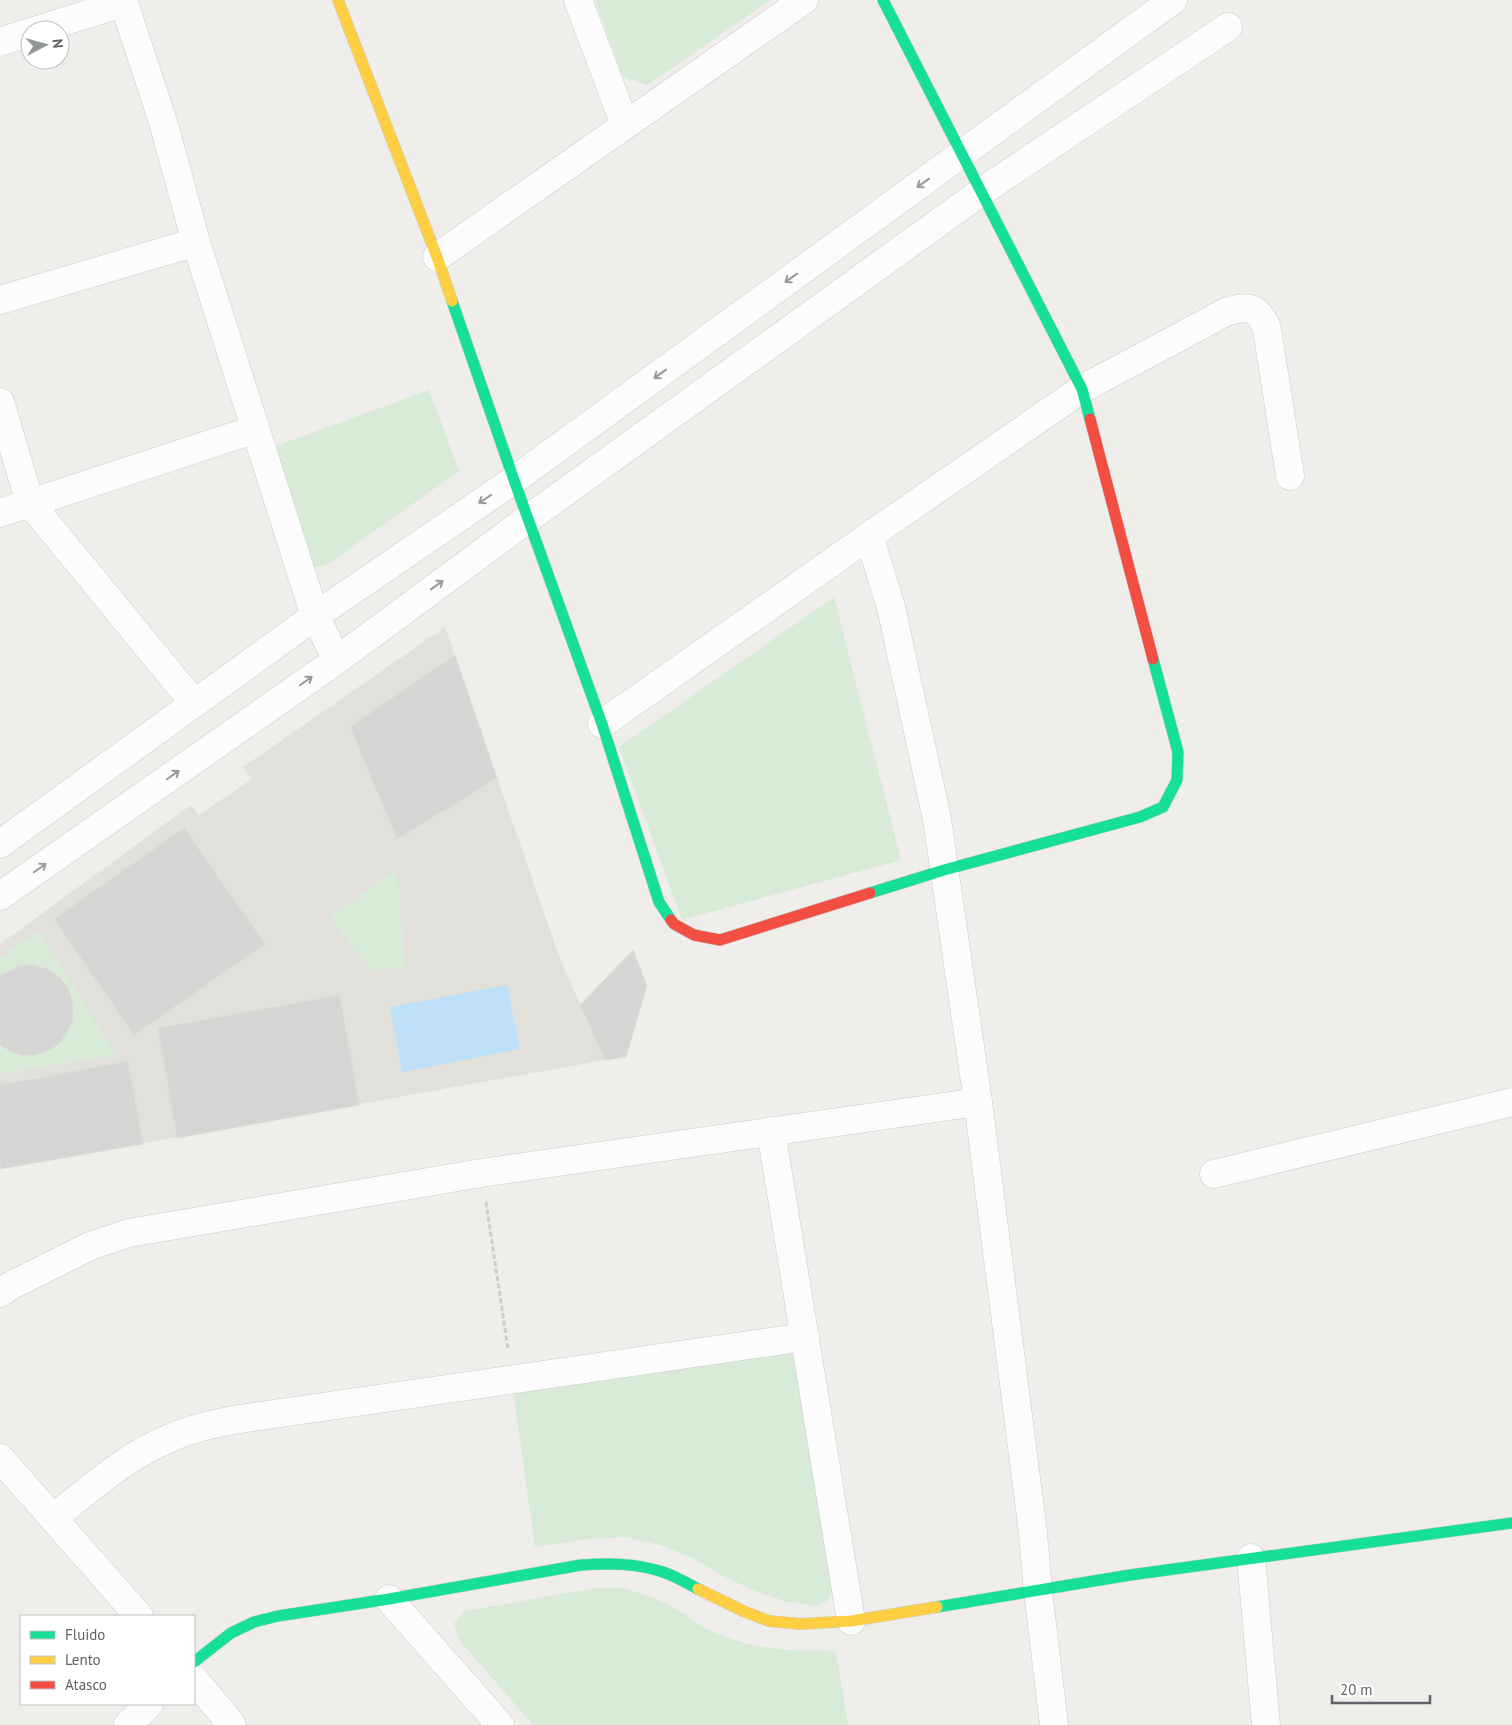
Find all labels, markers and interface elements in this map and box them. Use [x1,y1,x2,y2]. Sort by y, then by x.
north arrow [20,20,70,70]
text: N [48,38,67,49]
one-way arrow [916,178,930,188]
one-way arrow [784,273,798,283]
one-way arrow [653,369,667,379]
one-way arrow [479,494,493,504]
one-way arrow [430,580,443,591]
one-way arrow [299,676,313,686]
one-way arrow [166,770,180,780]
one-way arrow [33,863,47,873]
legend [20,1615,195,1705]
text: Fluido [65,1625,105,1644]
text: Lento [65,1650,101,1669]
scale bar [1332,1672,1430,1704]
text: Atasco [65,1675,107,1694]
text: 20 m [1340,1680,1373,1699]

